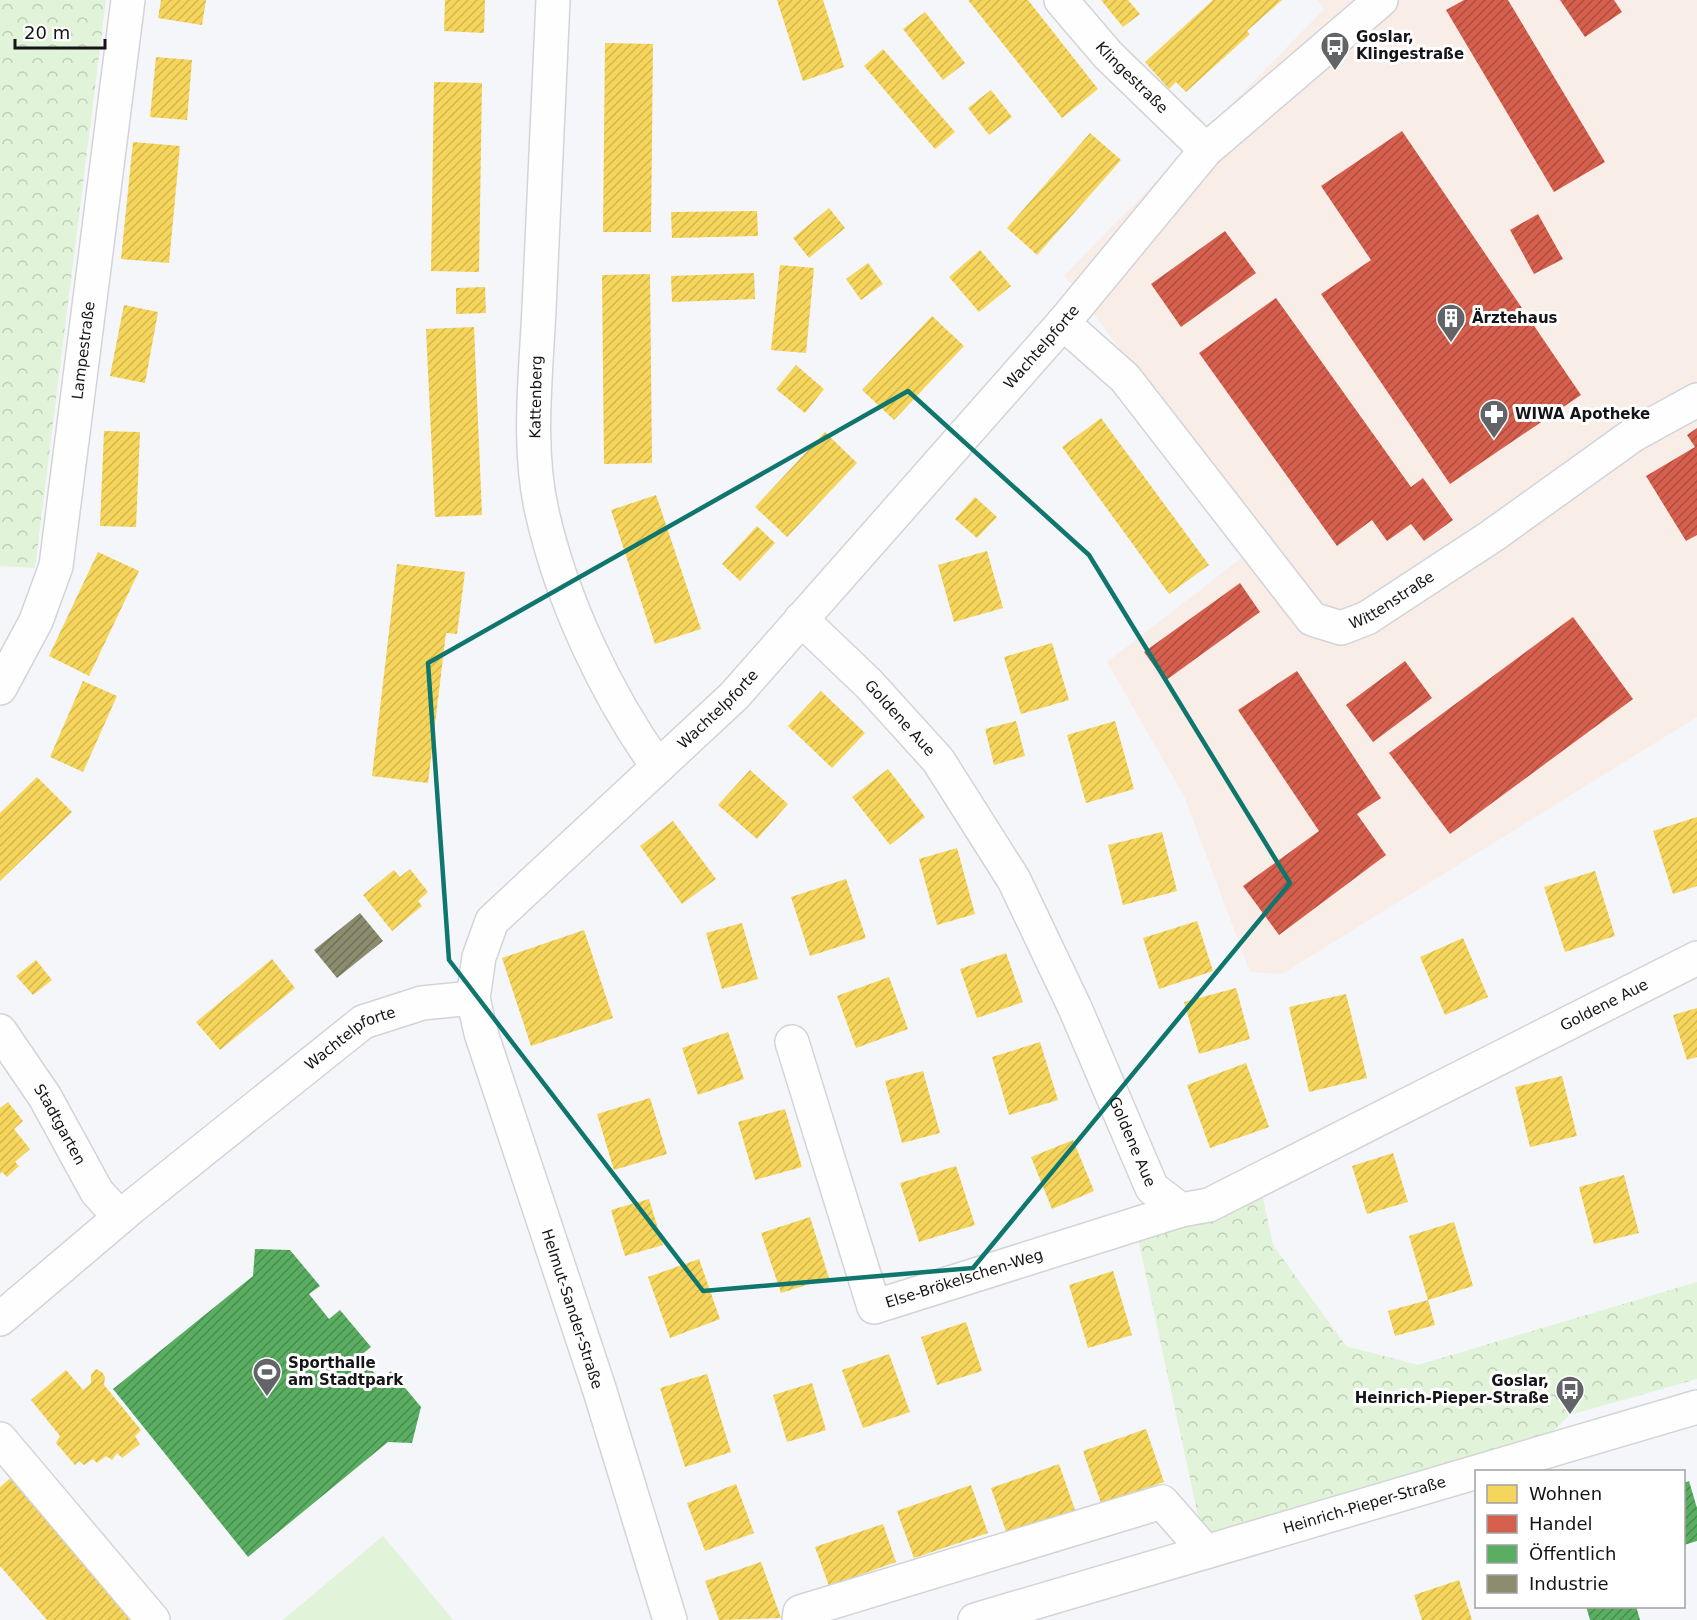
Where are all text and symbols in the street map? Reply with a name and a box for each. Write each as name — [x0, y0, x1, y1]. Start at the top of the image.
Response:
scale bar — [15, 12, 105, 50]
text: 20 m — [24, 22, 70, 43]
place label: Goslar, Klingestraße — [1356, 28, 1464, 63]
bus stop icon: Goslar, Klingestraße — [1319, 30, 1351, 72]
street label: Klingestraße — [1092, 38, 1172, 117]
street label: Lampestraße — [68, 300, 99, 400]
street label: Wachtelpforte — [1000, 301, 1083, 393]
building icon: Ärztehaus — [1435, 302, 1467, 344]
place label: Ärztehaus — [1472, 308, 1558, 327]
street label: Kattenberg — [526, 355, 546, 439]
pharmacy icon: WIWA Apotheke — [1478, 398, 1510, 440]
place label: WIWA Apotheke — [1515, 405, 1650, 423]
street label: Wittenstraße — [1346, 567, 1437, 633]
street label: Wachtelpforte — [674, 666, 762, 753]
street label: Goldene Aue — [861, 676, 939, 760]
street label: Goldene Aue — [1557, 975, 1651, 1035]
street label: Wachtelpforte — [301, 1003, 398, 1074]
street label: Stadtgarten — [30, 1081, 89, 1168]
street label: Goldene Aue — [1105, 1094, 1159, 1190]
street label: Helmut-Sander-Straße — [538, 1227, 606, 1391]
street label: Else-Brökelschen-Weg — [883, 1245, 1045, 1312]
place label: Sporthalle am Stadtpark — [288, 1354, 404, 1389]
sports icon: Sporthalle am Stadtpark — [251, 1356, 283, 1398]
place label: Goslar, Heinrich-Pieper-Straße — [1355, 1372, 1549, 1407]
bus stop icon: Goslar, Heinrich-Pieper-Straße — [1554, 1374, 1586, 1416]
legend — [1475, 1470, 1685, 1608]
street label: Heinrich-Pieper-Straße — [1281, 1473, 1448, 1538]
text: Wohnen — [1529, 1483, 1602, 1504]
text: Handel — [1529, 1513, 1592, 1534]
text: Öffentlich — [1529, 1543, 1616, 1564]
text: Industrie — [1529, 1573, 1608, 1594]

